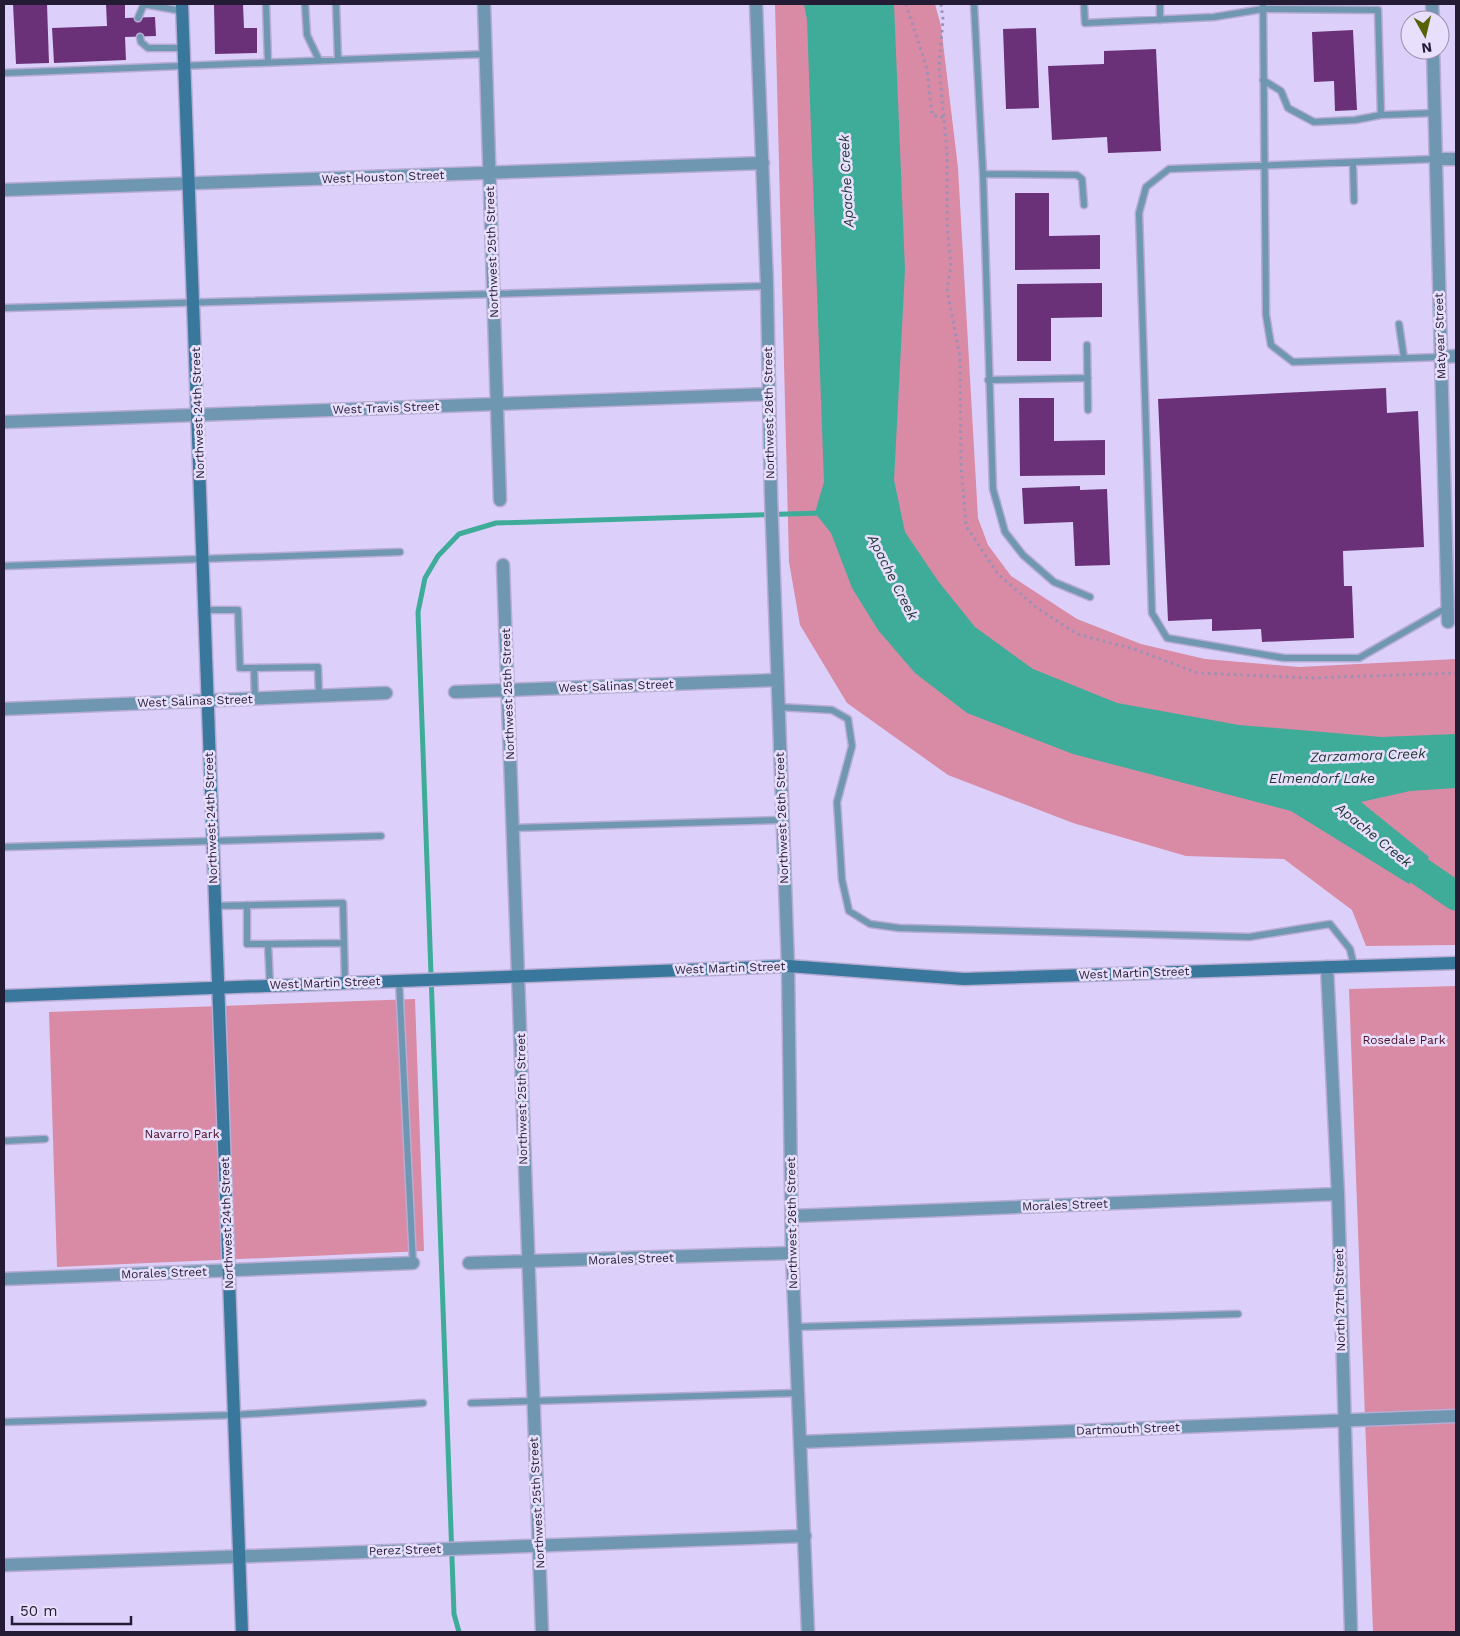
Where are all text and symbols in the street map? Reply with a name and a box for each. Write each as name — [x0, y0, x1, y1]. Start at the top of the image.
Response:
north arrow — [1400, 10, 1450, 60]
text: N — [1421, 39, 1433, 57]
water label: Apache Creek — [836, 134, 856, 229]
street label: West Houston Street — [321, 168, 445, 186]
street label: Northwest 25th Street — [483, 186, 501, 318]
street label: Matyear Street — [1431, 293, 1449, 379]
street label: Northwest 24th Street — [189, 347, 207, 479]
street label: Northwest 26th Street — [761, 347, 777, 479]
street label: West Travis Street — [332, 399, 440, 417]
water label: Apache Creek — [864, 531, 921, 622]
street label: Northwest 25th Street — [499, 628, 517, 760]
street label: West Salinas Street — [558, 677, 674, 695]
street label: West Salinas Street — [137, 692, 253, 710]
water label: Zarzamora Creek — [1309, 745, 1426, 765]
street label: Northwest 24th Street — [202, 752, 220, 884]
street label: Northwest 26th Street — [773, 752, 791, 884]
water label: Elmendorf Lake — [1269, 770, 1375, 786]
water label: Apache Creek — [1332, 799, 1415, 871]
street label: West Martin Street — [674, 959, 786, 977]
street label: West Martin Street — [1078, 964, 1190, 982]
street label: West Martin Street — [269, 974, 381, 992]
street label: Northwest 25th Street — [514, 1033, 530, 1165]
park label: Rosedale Park — [1362, 1033, 1446, 1047]
park label: Navarro Park — [145, 1127, 220, 1141]
street label: Northwest 24th Street — [218, 1157, 236, 1289]
street label: Northwest 26th Street — [784, 1157, 800, 1289]
street label: Morales Street — [1022, 1197, 1108, 1213]
street label: North 27th Street — [1332, 1248, 1348, 1352]
street label: Morales Street — [588, 1251, 674, 1267]
street label: Morales Street — [121, 1265, 207, 1281]
street label: Dartmouth Street — [1076, 1420, 1180, 1438]
street label: Northwest 25th Street — [527, 1437, 547, 1569]
street label: Perez Street — [369, 1542, 441, 1558]
scale bar — [12, 1594, 131, 1626]
text: 50 m — [20, 1602, 57, 1620]

